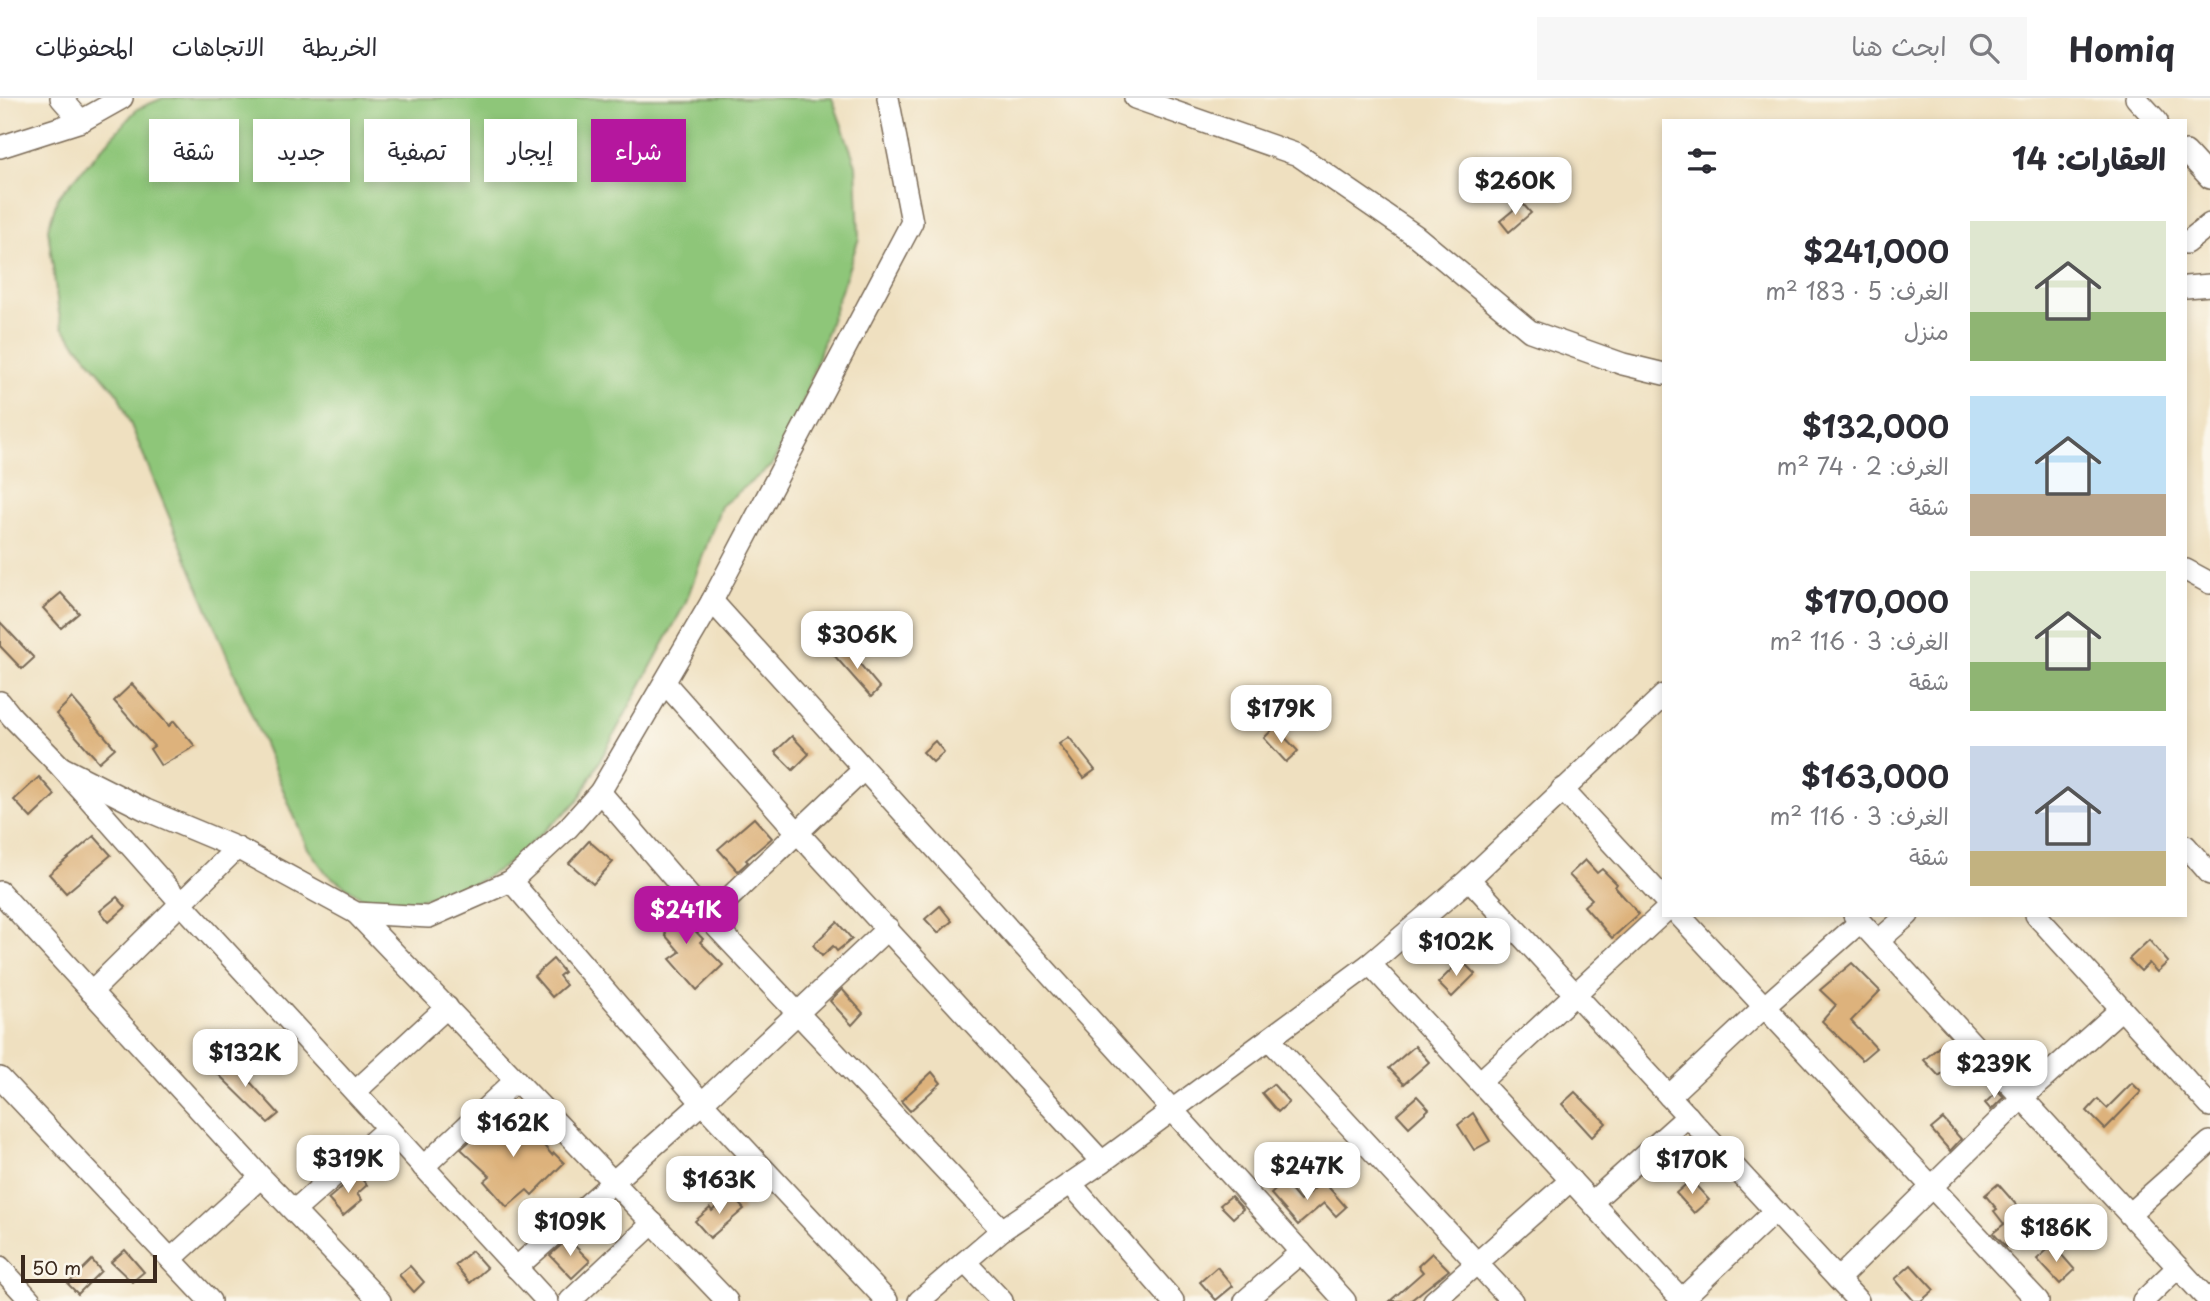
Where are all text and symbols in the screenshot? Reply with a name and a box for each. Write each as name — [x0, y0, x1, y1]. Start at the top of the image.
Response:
search box — [1537, 17, 2027, 80]
text: Homiq — [2069, 23, 2175, 73]
text: ابحث هنا — [1851, 26, 1947, 65]
text: المحفوظات — [35, 28, 134, 64]
text: الاتجاهات — [172, 28, 265, 64]
text: الخريطة — [303, 28, 377, 64]
icon: search — [1965, 29, 2003, 67]
chip: شقة — [149, 119, 239, 182]
chip: جديد — [253, 119, 350, 182]
chip: تصفية — [364, 119, 470, 182]
chip: إيجار — [484, 119, 577, 182]
chip: شراء — [591, 119, 686, 182]
text: العقارات: 14 — [2012, 135, 2166, 180]
icon: filters — [1683, 142, 1721, 180]
pin: $260K — [1466, 158, 1564, 217]
text: $260K — [1475, 162, 1555, 197]
text: $241,000 — [1803, 228, 1949, 273]
icon: home — [2026, 249, 2110, 333]
text: الغرف: 5 · 183 m² — [1765, 273, 1949, 308]
text: منزل — [1904, 313, 1949, 348]
text: $132,000 — [1802, 403, 1949, 448]
icon: home — [2026, 424, 2110, 508]
text: الغرف: 2 · 74 m² — [1777, 448, 1949, 483]
text: شقة — [1909, 488, 1949, 523]
text: $170,000 — [1804, 578, 1949, 623]
icon: home — [2026, 599, 2110, 683]
pin: $306K — [808, 612, 906, 671]
text: $306K — [817, 616, 897, 651]
text: الغرف: 3 · 116 m² — [1770, 623, 1949, 658]
text: شقة — [1909, 663, 1949, 698]
pin: $179K — [1232, 686, 1330, 745]
text: $179K — [1247, 690, 1315, 725]
text: $163,000 — [1801, 753, 1949, 798]
icon: home — [2026, 774, 2110, 858]
text: الغرف: 3 · 116 m² — [1770, 798, 1949, 833]
text: شقة — [1909, 838, 1949, 873]
pin: $241K — [637, 886, 735, 946]
text: $241K — [650, 891, 722, 926]
pin: $102K — [1407, 918, 1505, 978]
text: $102K — [1418, 923, 1494, 958]
pin: $132K — [196, 1030, 294, 1089]
text: $132K — [209, 1034, 281, 1069]
pin: $239K — [1945, 1040, 2043, 1100]
text: $239K — [1956, 1045, 2032, 1080]
pin: $162K — [464, 1100, 562, 1159]
text: $162K — [477, 1104, 549, 1139]
pin: $319K — [299, 1136, 397, 1195]
pin: $170K — [1643, 1136, 1741, 1196]
text: $319K — [313, 1140, 383, 1175]
text: $170K — [1656, 1141, 1728, 1176]
pin: $247K — [1258, 1142, 1356, 1202]
text: $247K — [1270, 1147, 1344, 1182]
pin: $163K — [670, 1156, 768, 1216]
text: $163K — [682, 1161, 756, 1196]
pin: $109K — [521, 1198, 619, 1258]
text: $109K — [534, 1203, 606, 1238]
pin: $186K — [2007, 1204, 2105, 1264]
text: $186K — [2020, 1209, 2092, 1244]
scale bar — [21, 1252, 158, 1284]
text: 50 m — [32, 1253, 81, 1281]

